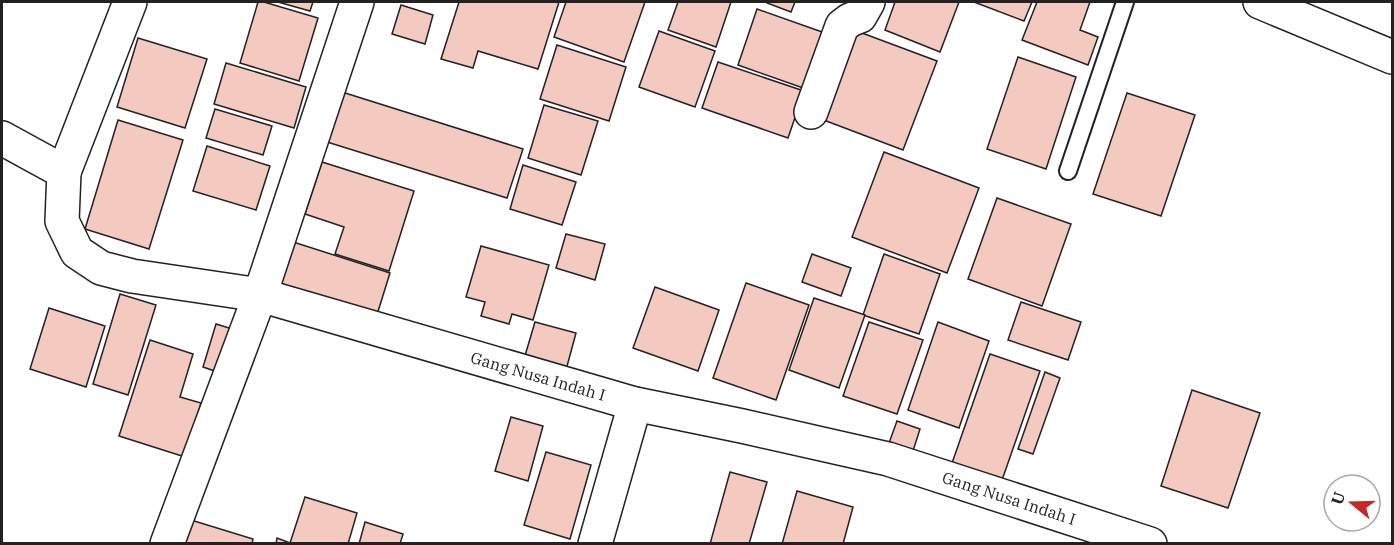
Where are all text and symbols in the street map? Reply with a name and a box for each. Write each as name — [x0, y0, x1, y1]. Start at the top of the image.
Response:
street label: Gang Nusa Indah I — [468, 347, 608, 405]
street label: Gang Nusa Indah I — [940, 467, 1078, 529]
north arrow — [1322, 473, 1382, 533]
text: U — [1326, 489, 1349, 507]

